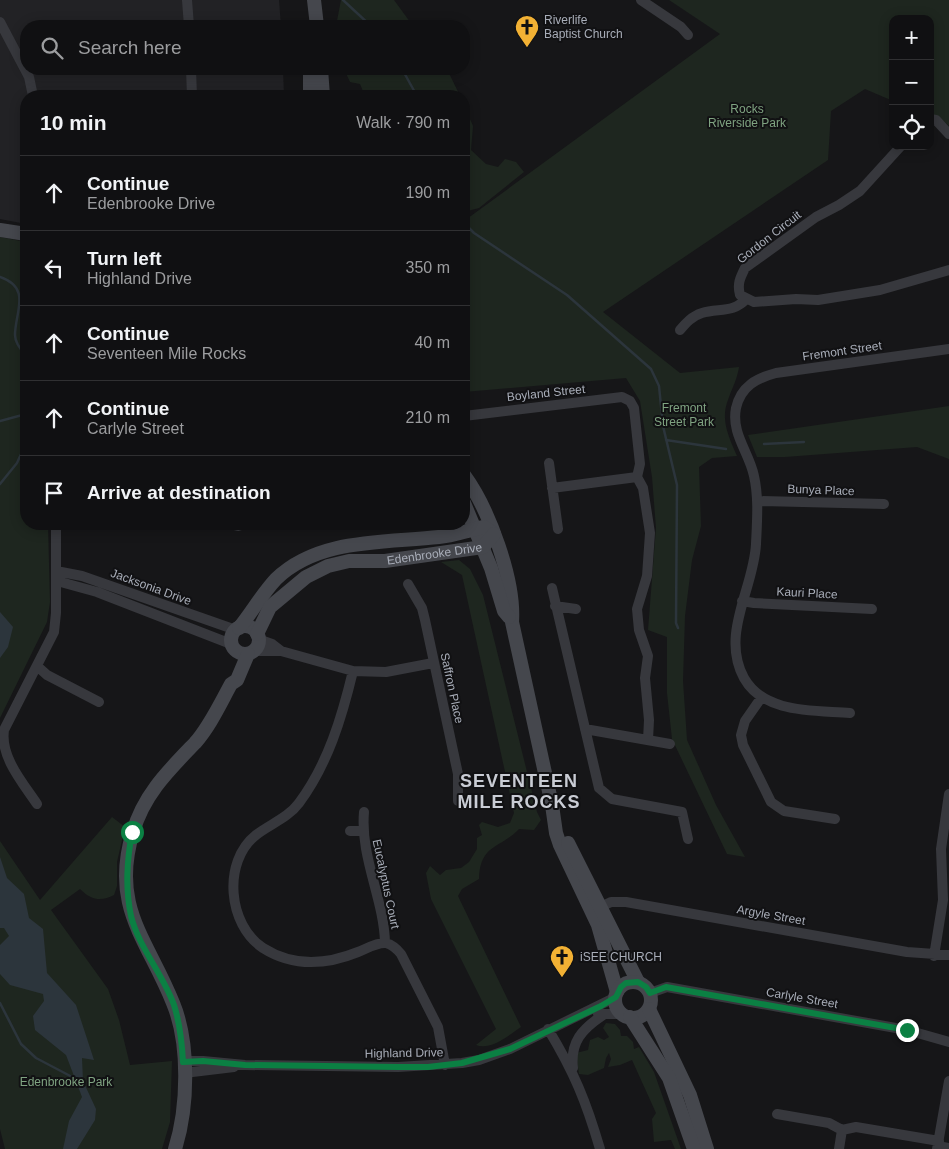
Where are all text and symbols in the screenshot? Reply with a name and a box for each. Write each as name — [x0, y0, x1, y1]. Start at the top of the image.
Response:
place label: Riverlife Baptist Church — [544, 13, 623, 41]
church icon: Riverlife Baptist Church — [514, 14, 540, 48]
map controls — [889, 15, 934, 150]
button: + — [889, 15, 934, 60]
search box — [20, 20, 470, 75]
icon: search — [38, 34, 66, 62]
text: Search here — [78, 37, 182, 58]
button: − — [889, 60, 934, 105]
park label: Rocks Riverside Park — [708, 102, 787, 130]
button: locate — [889, 105, 934, 150]
text: 10 min — [40, 111, 107, 134]
text: Walk · 790 m — [356, 114, 450, 131]
text: Continue — [87, 173, 169, 194]
icon: ahead — [40, 179, 68, 207]
text: 190 m — [406, 184, 450, 201]
text: Edenbrooke Drive — [87, 195, 215, 212]
street label: Gordon Circuit — [734, 207, 804, 266]
text: Turn left — [87, 248, 162, 269]
icon: left — [40, 254, 68, 282]
text: 350 m — [406, 259, 450, 276]
text: Highland Drive — [87, 270, 192, 287]
text: Continue — [87, 323, 169, 344]
icon: ahead — [40, 329, 68, 357]
text: 40 m — [414, 334, 450, 351]
street label: Fremont Street — [801, 338, 883, 364]
text: Seventeen Mile Rocks — [87, 345, 246, 362]
street label: Boyland Street — [506, 382, 587, 404]
text: Continue — [87, 398, 169, 419]
park label: Fremont Street Park — [654, 401, 715, 429]
icon: ahead — [40, 404, 68, 432]
text: 210 m — [406, 409, 450, 426]
text: Carlyle Street — [87, 420, 184, 437]
icon: arrive — [40, 479, 68, 507]
text: Arrive at destination — [87, 482, 271, 503]
street label: Bunya Place — [787, 482, 855, 498]
street label: Edenbrooke Drive — [386, 540, 483, 568]
street label: Jacksonia Drive — [109, 566, 193, 608]
street label: Kauri Place — [776, 584, 838, 602]
street label: Saffron Place — [438, 651, 466, 725]
district label: SEVENTEEN MILE ROCKS — [457, 771, 581, 812]
route start — [121, 821, 144, 844]
street label: Eucalyptus Court — [370, 838, 402, 931]
street label: Argyle Street — [736, 902, 807, 928]
church icon: iSEE CHURCH — [549, 944, 575, 978]
place label: iSEE CHURCH — [580, 950, 662, 964]
street label: Carlyle Street — [765, 985, 840, 1011]
route end — [896, 1019, 919, 1042]
street label: Highland Drive — [365, 1045, 444, 1061]
park label: Edenbrooke Park — [20, 1075, 113, 1089]

